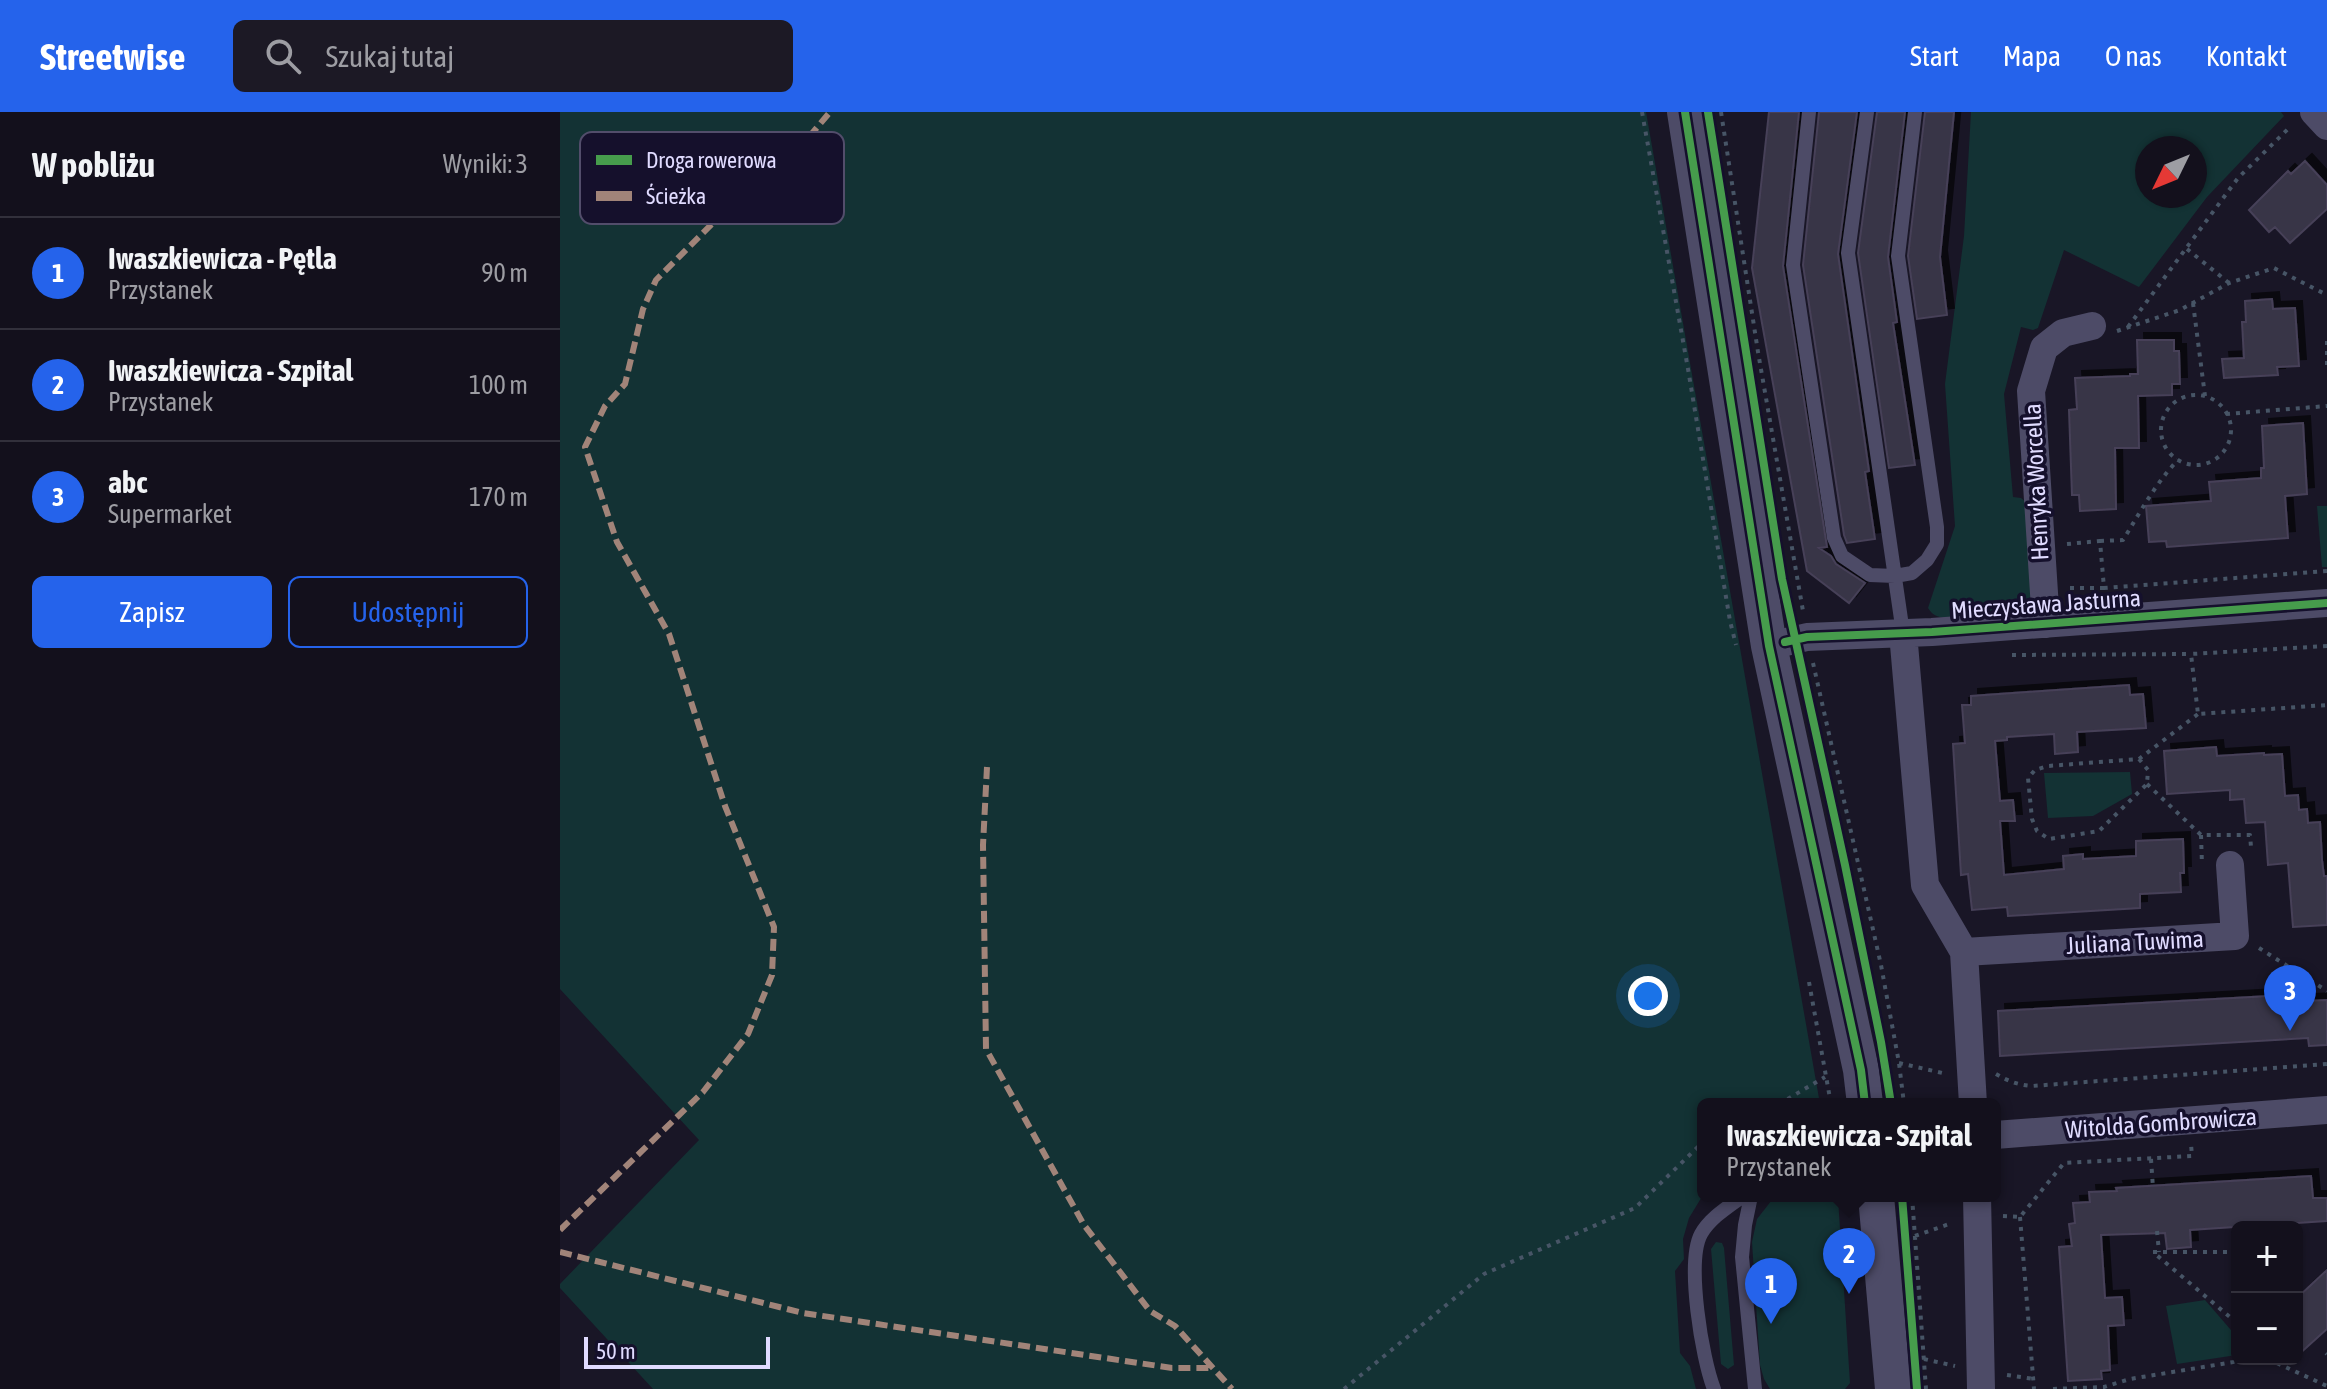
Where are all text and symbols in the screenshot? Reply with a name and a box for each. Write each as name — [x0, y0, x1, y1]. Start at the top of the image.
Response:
search box — [233, 20, 793, 92]
icon: search — [261, 34, 305, 78]
text: Streetwise — [40, 35, 185, 78]
text: Szukaj tutaj — [325, 39, 454, 73]
text: Start — [1910, 40, 1959, 72]
text: Mapa — [2003, 40, 2061, 72]
text: O nas — [2105, 40, 2162, 72]
text: Kontakt — [2206, 40, 2287, 72]
legend — [580, 132, 844, 224]
north arrow — [2135, 136, 2207, 208]
text: W pobliżu — [32, 145, 155, 184]
text: Droga rowerowa — [646, 147, 777, 173]
text: Wyniki: 3 — [443, 149, 528, 179]
text: Ścieżka — [646, 183, 706, 209]
text: Iwaszkiewicza - Pętla — [108, 241, 337, 275]
text: 1 — [52, 258, 64, 288]
text: 90 m — [481, 258, 528, 288]
text: Przystanek — [108, 275, 213, 305]
text: Iwaszkiewicza - Szpital — [108, 353, 353, 387]
text: 2 — [52, 370, 64, 400]
text: 100 m — [469, 370, 528, 400]
text: Przystanek — [108, 387, 213, 417]
street label: Henryka Worcella — [2018, 403, 2054, 561]
text: abc — [108, 465, 147, 499]
text: 3 — [52, 482, 64, 512]
text: 170 m — [469, 482, 528, 512]
text: Supermarket — [108, 499, 232, 529]
button: Zapisz — [32, 576, 272, 648]
button: Udostępnij — [288, 576, 528, 648]
street label: Mieczysława Jasturna — [1950, 584, 2142, 624]
street label: Juliana Tuwima — [2066, 925, 2204, 959]
pin: 3 — [2264, 965, 2316, 1031]
your location — [1628, 976, 1668, 1016]
popup — [1697, 1098, 2001, 1202]
street label: Witolda Gombrowicza — [2064, 1103, 2258, 1143]
text: Iwaszkiewicza - Szpital — [1726, 1118, 1972, 1152]
text: Przystanek — [1726, 1152, 1831, 1182]
map controls — [2231, 1221, 2303, 1365]
button: + — [2231, 1221, 2303, 1293]
pin: 2 — [1823, 1228, 1875, 1294]
pin: 1 — [1745, 1258, 1797, 1324]
button: − — [2231, 1293, 2303, 1365]
scale bar — [584, 1333, 770, 1369]
text: 50 m — [596, 1338, 636, 1364]

